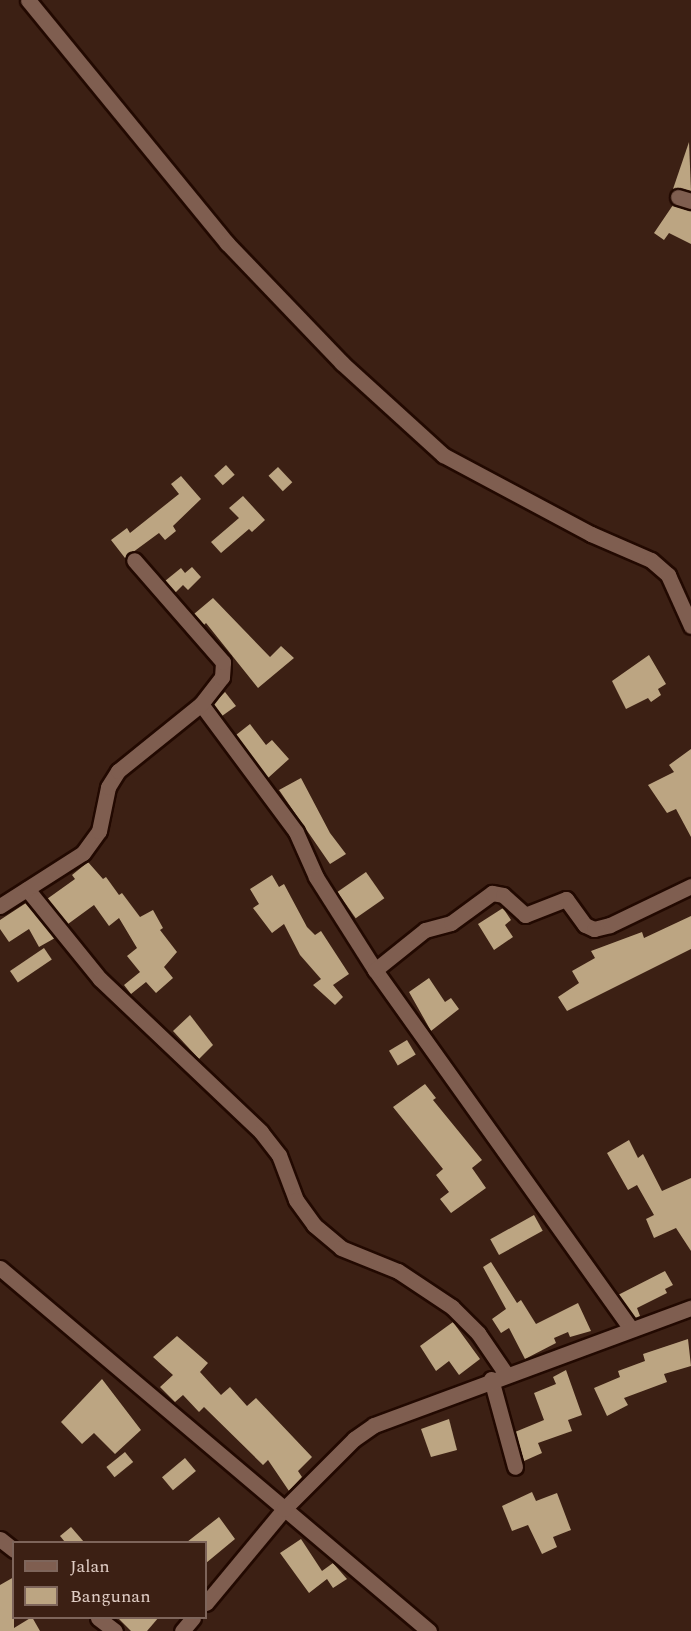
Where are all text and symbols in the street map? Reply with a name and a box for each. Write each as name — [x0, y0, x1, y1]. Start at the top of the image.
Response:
legend — [12, 1541, 207, 1619]
text: Jalan — [70, 1553, 110, 1580]
text: Bangunan — [70, 1583, 151, 1610]

